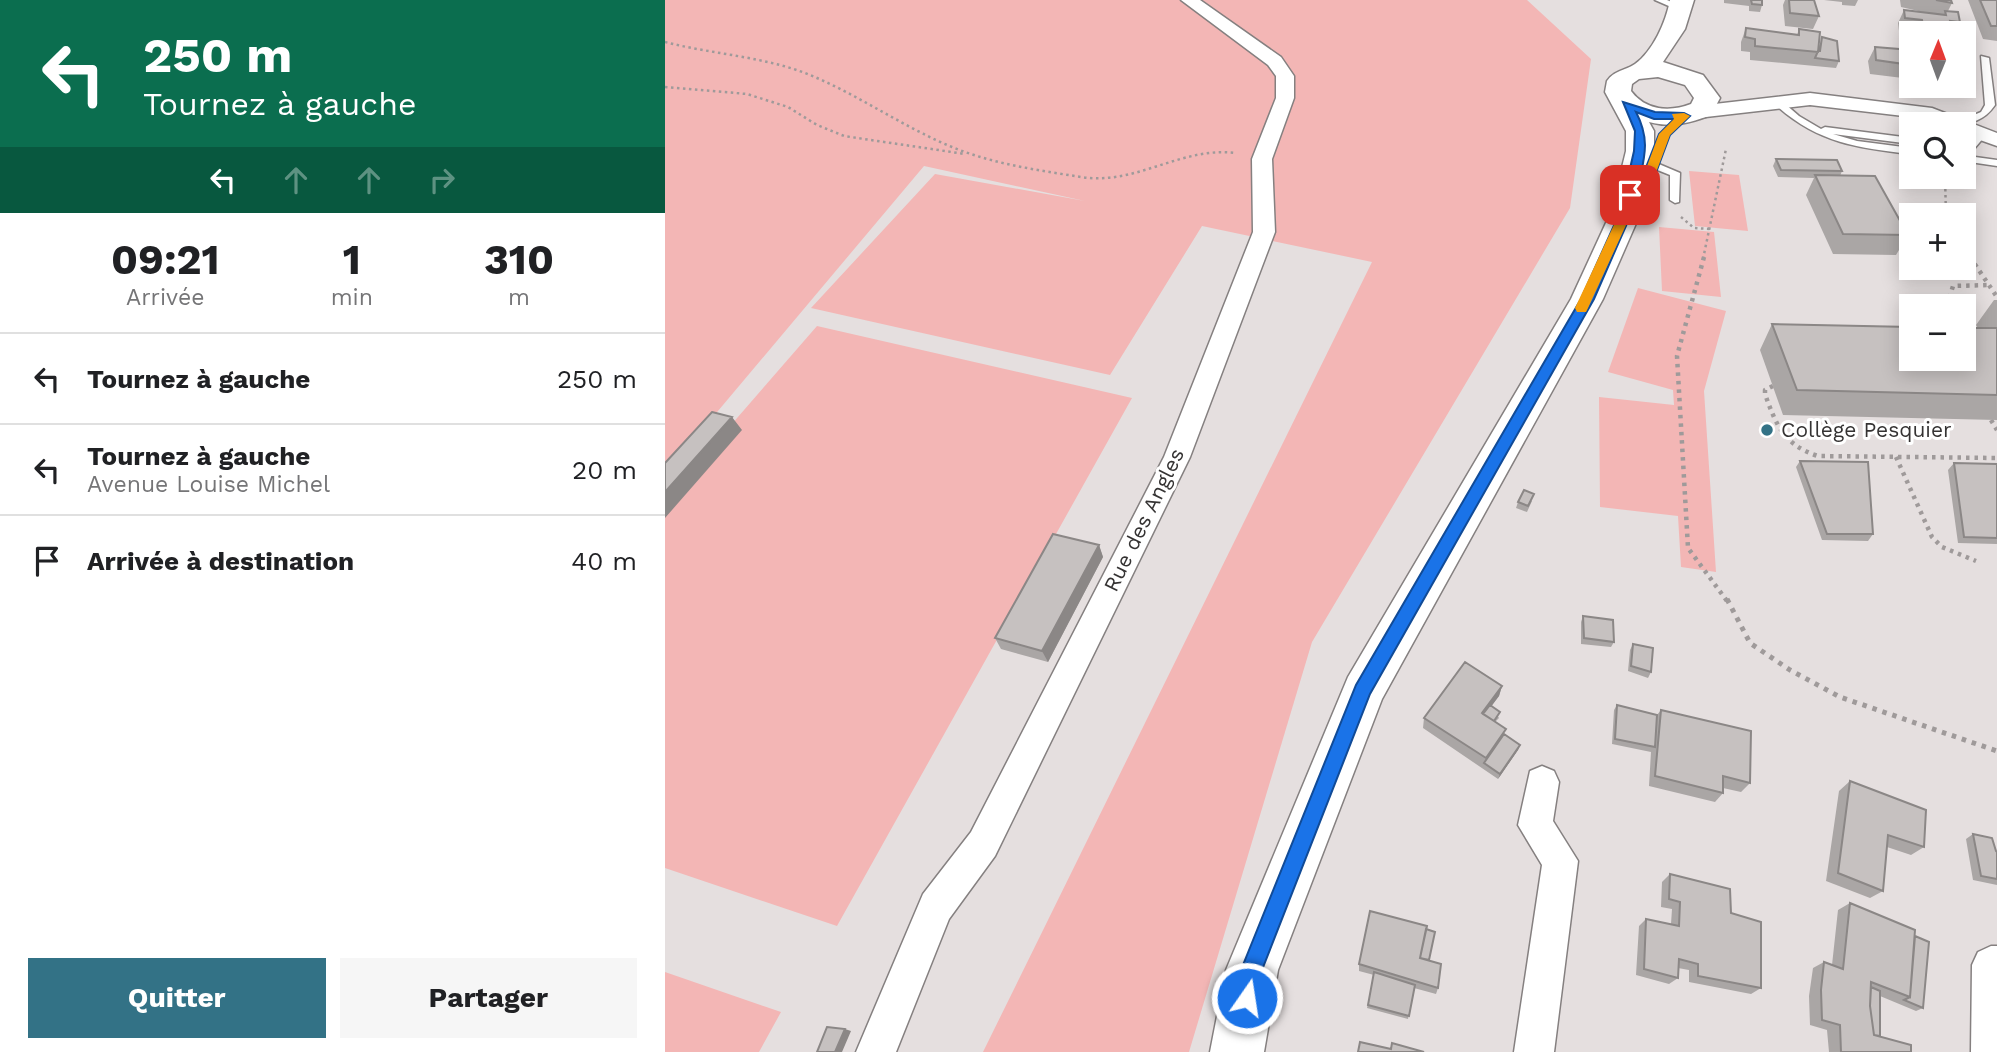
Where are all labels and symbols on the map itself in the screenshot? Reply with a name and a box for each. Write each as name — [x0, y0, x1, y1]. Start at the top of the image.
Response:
north arrow — [1899, 21, 1976, 98]
pin — [1600, 165, 1660, 225]
place label: Collège Pesquier — [1781, 417, 1952, 442]
marker: Collège Pesquier — [1759, 422, 1775, 438]
street label: Rue des Angles — [1098, 444, 1189, 595]
position arrow — [1210, 961, 1284, 1035]

